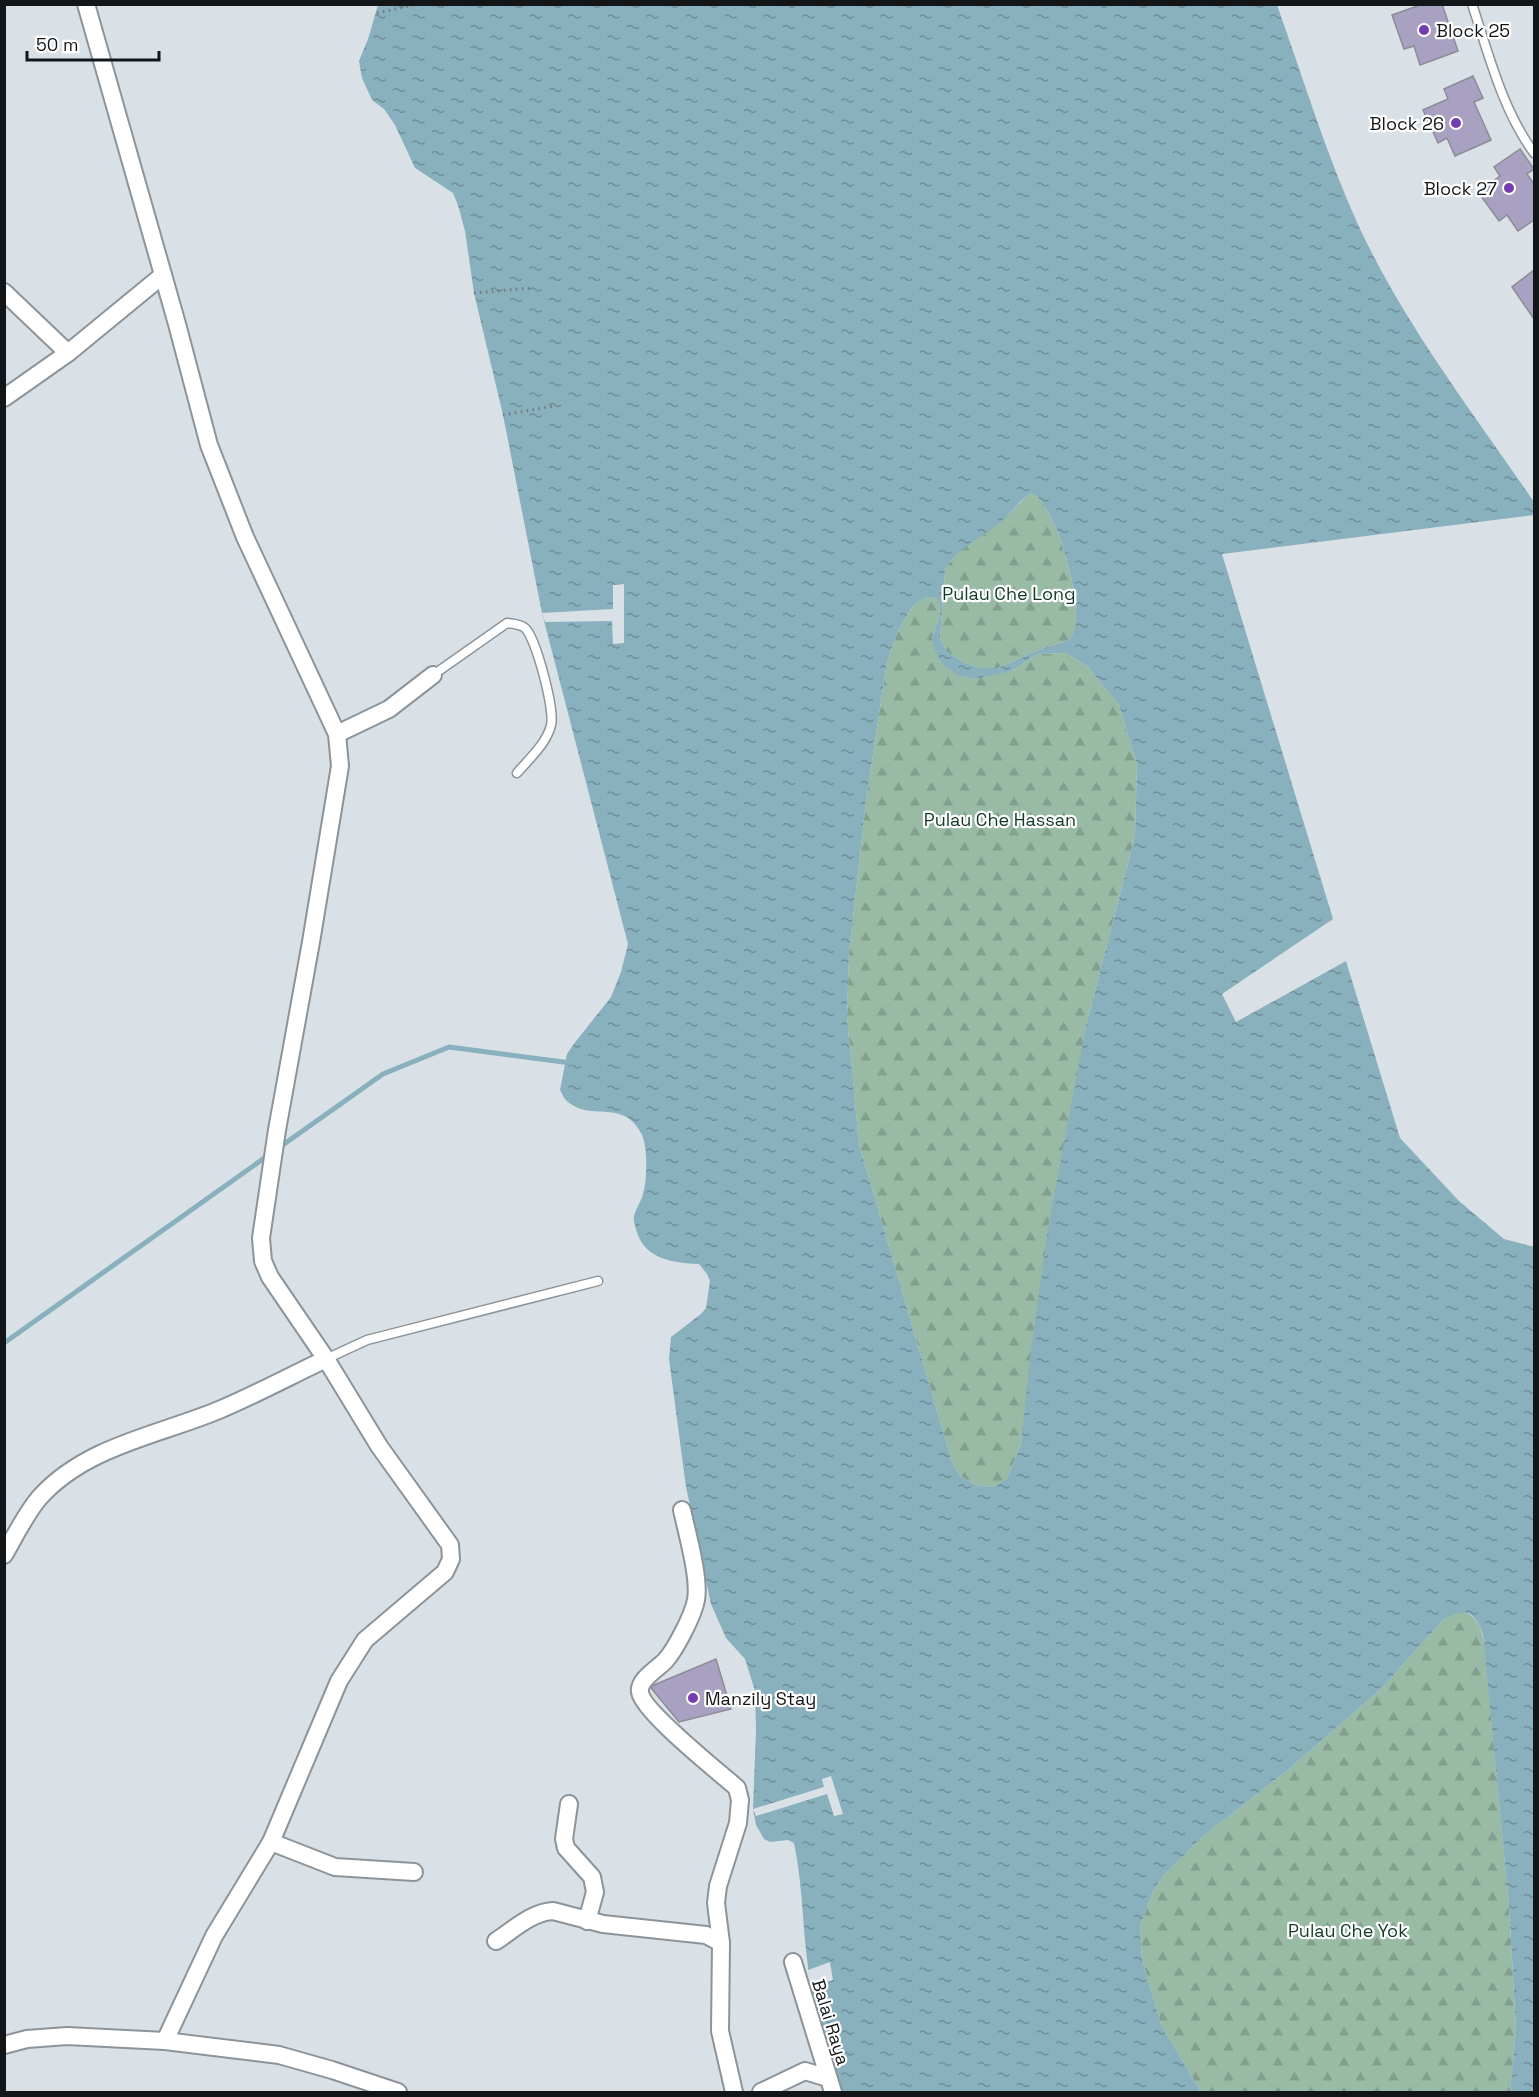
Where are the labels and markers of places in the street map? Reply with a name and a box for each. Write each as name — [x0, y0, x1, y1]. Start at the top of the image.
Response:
place label: Block 25 — [1436, 19, 1510, 42]
marker: Block 25 — [1417, 23, 1431, 37]
place label: Block 26 — [1370, 112, 1444, 135]
marker: Block 26 — [1449, 116, 1463, 130]
place label: Block 27 — [1424, 177, 1497, 200]
marker: Block 27 — [1502, 181, 1516, 195]
place label: Manzily Stay — [705, 1687, 816, 1710]
marker: Manzily Stay — [686, 1691, 700, 1705]

